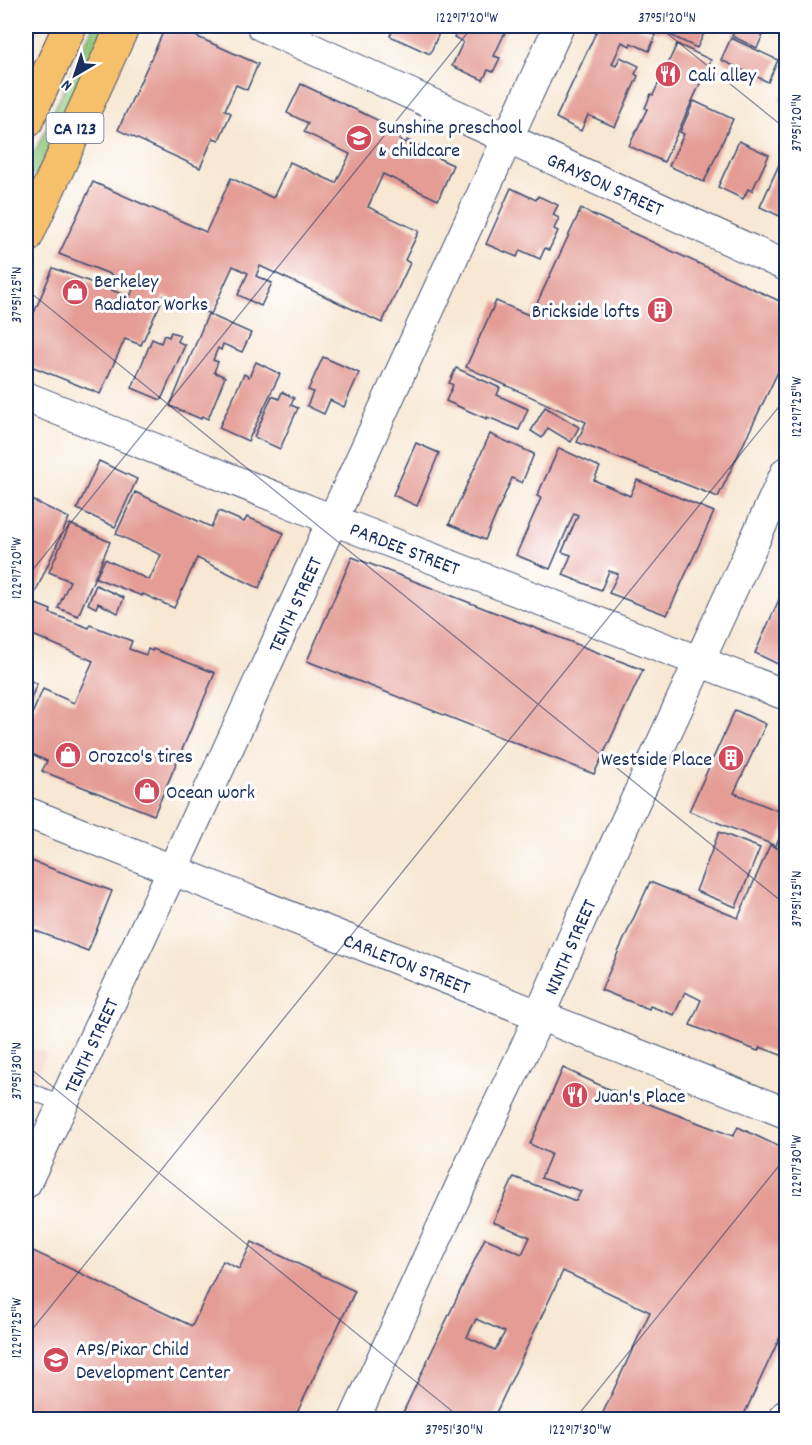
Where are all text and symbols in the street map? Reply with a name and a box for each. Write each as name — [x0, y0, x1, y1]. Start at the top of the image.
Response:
text: 122°17'20"W — [436, 8, 498, 30]
text: 37°51'20"N — [638, 8, 696, 30]
north arrow — [45, 45, 105, 105]
restaurant icon: Cali alley — [653, 59, 683, 89]
place label: Cali alley — [688, 63, 757, 91]
text: N — [57, 73, 77, 96]
text: 37°51'20"N — [787, 94, 809, 152]
road number: CA 123 — [46, 113, 104, 143]
place label: Sunshine preschool & childcare — [378, 115, 522, 166]
school or university icon: Sunshine preschool & childcare — [344, 123, 374, 153]
street label: GRAYSON STREET — [541, 147, 667, 225]
text: 37°51'25"N — [7, 267, 29, 323]
place label: Berkeley Radiator Works — [94, 269, 208, 320]
shop icon: Berkeley Radiator Works — [60, 277, 90, 307]
building icon: Brickside lofts — [645, 295, 675, 325]
place label: Brickside lofts — [532, 299, 640, 327]
text: 122°17'25"W — [787, 376, 809, 437]
street label: PARDEE STREET — [345, 517, 463, 585]
text: 122°17'20"W — [7, 537, 29, 599]
street label: TENTH STREET — [263, 553, 331, 658]
shop icon: Orozco's tires — [53, 740, 83, 770]
building icon: Westside Place — [716, 743, 746, 773]
place label: Orozco's tires — [88, 744, 193, 772]
place label: Westside Place — [601, 747, 712, 775]
shop icon: Ocean work — [132, 776, 162, 806]
place label: Ocean work — [166, 780, 255, 808]
text: 37°51'25"N — [787, 871, 809, 927]
street label: NINTH STREET — [539, 896, 605, 1000]
street label: CARLETON STREET — [338, 928, 474, 1004]
street label: TENTH STREET — [59, 994, 128, 1099]
text: 37°51'30"N — [7, 1042, 29, 1100]
restaurant icon: Juan's Place — [560, 1080, 590, 1110]
place label: Juan's Place — [594, 1084, 686, 1112]
text: 122°17'30"W — [787, 1135, 809, 1197]
text: 122°17'25"W — [7, 1297, 29, 1358]
place label: APS/Pixar Child Development Center — [76, 1337, 231, 1388]
school or university icon: APS/Pixar Child Development Center — [41, 1345, 71, 1375]
text: 37°51'30"N — [425, 1420, 483, 1442]
text: 122°17'30"W — [549, 1420, 611, 1442]

